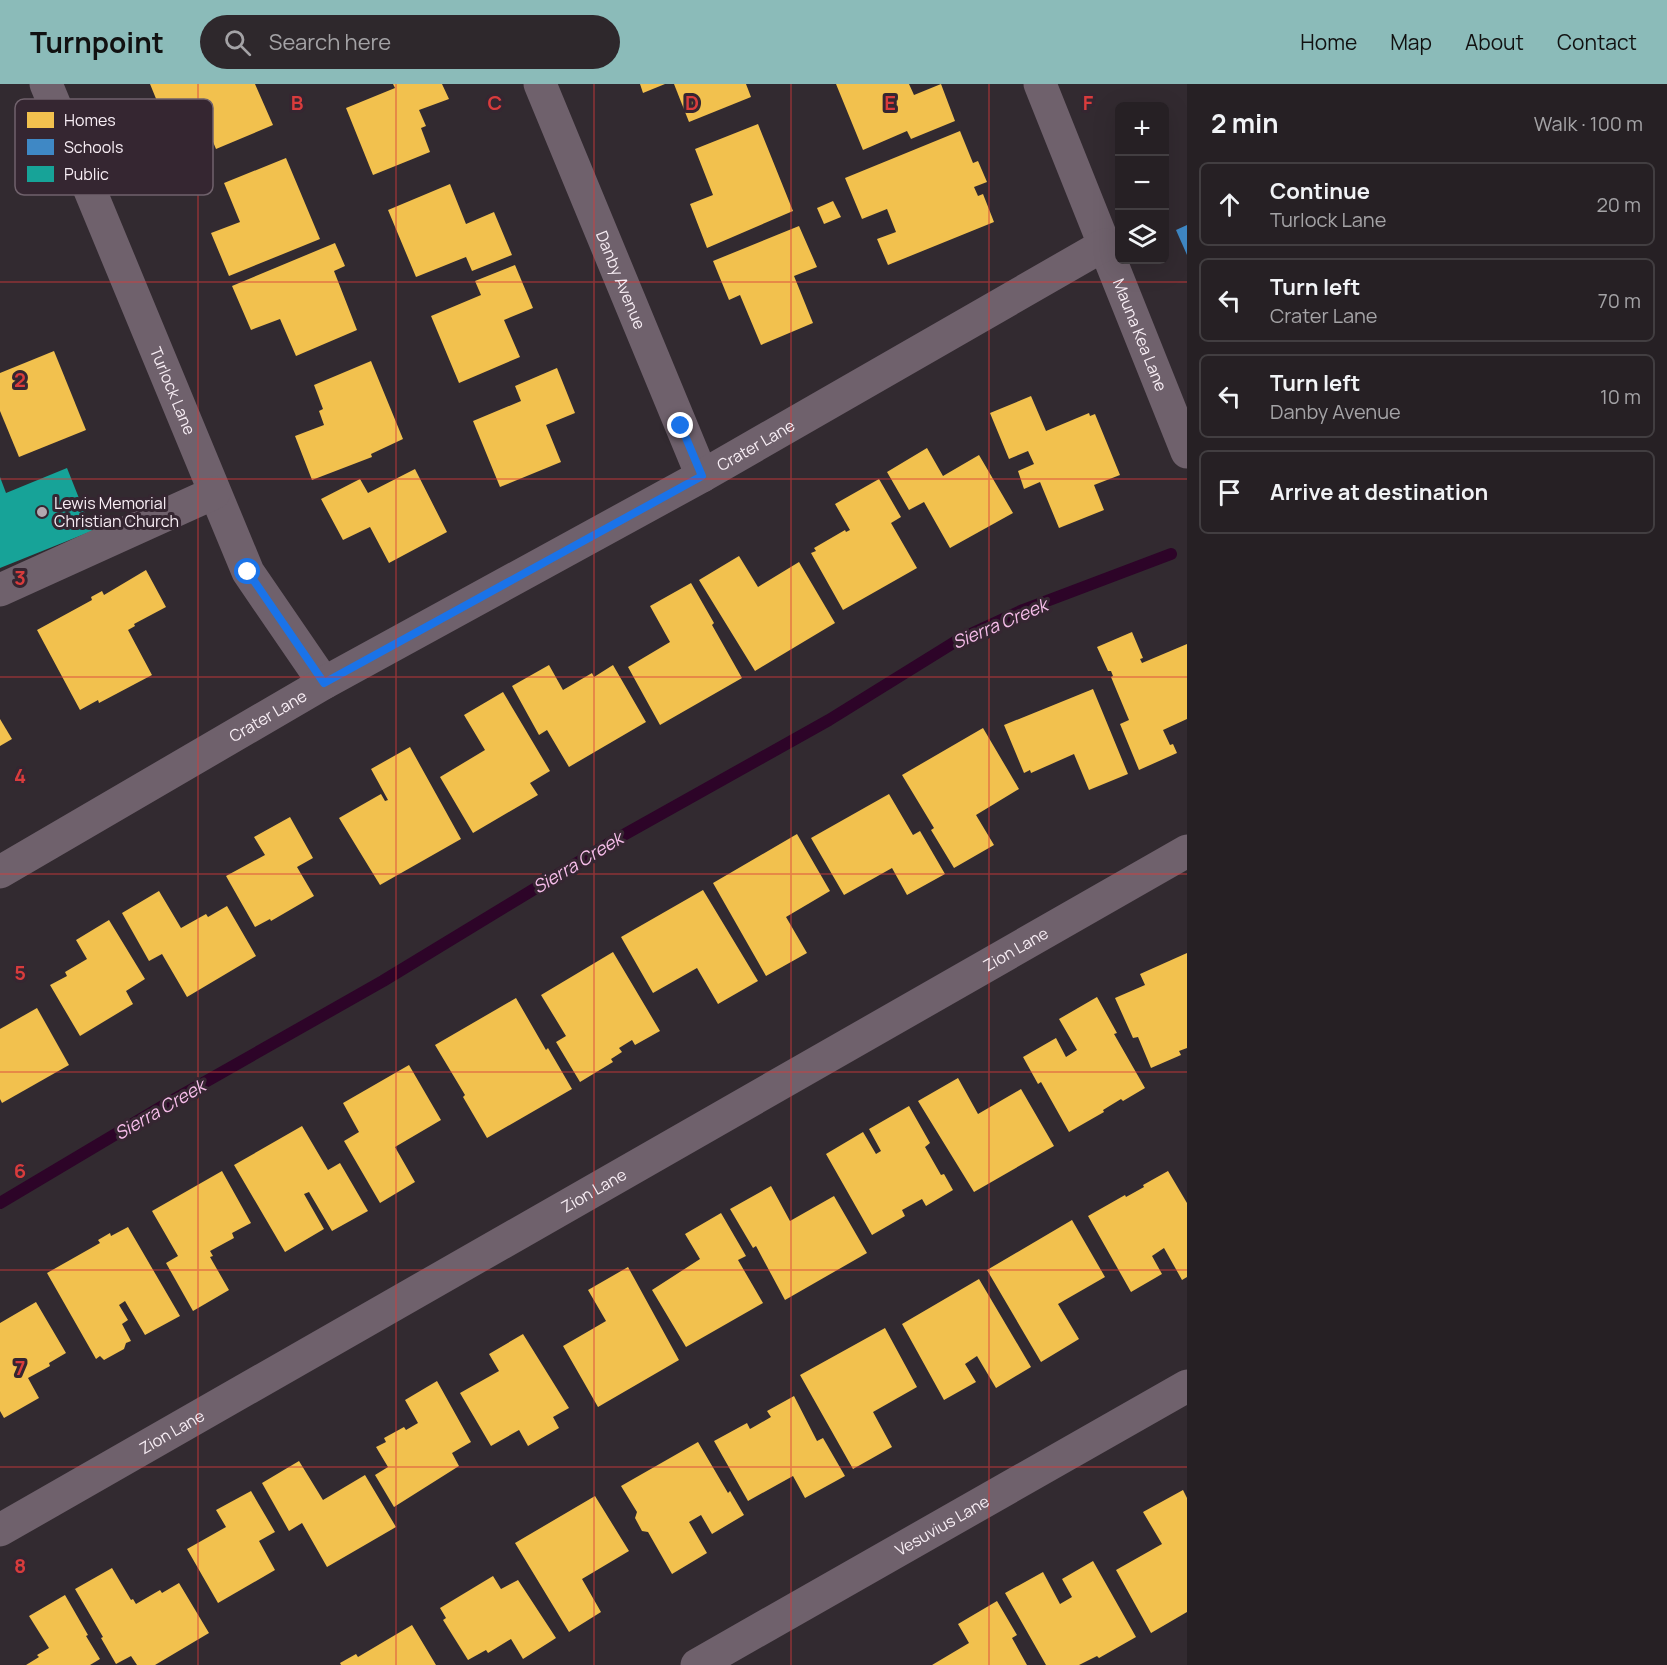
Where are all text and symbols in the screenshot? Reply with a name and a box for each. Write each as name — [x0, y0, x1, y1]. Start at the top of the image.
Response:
search box — [200, 15, 620, 69]
text: Turnpoint — [30, 23, 164, 61]
icon: search — [221, 26, 254, 59]
text: Search here — [269, 27, 391, 57]
text: Home — [1300, 28, 1357, 56]
text: Map — [1390, 28, 1432, 56]
text: About — [1465, 28, 1524, 56]
text: Contact — [1557, 28, 1637, 56]
text: B — [291, 89, 304, 116]
text: C — [488, 89, 502, 116]
text: D — [685, 89, 699, 116]
text: E — [884, 89, 896, 116]
text: F — [1083, 89, 1094, 116]
legend — [15, 99, 213, 195]
map controls — [1115, 102, 1169, 264]
button: + — [1115, 102, 1169, 156]
text: 2 min — [1211, 105, 1279, 141]
text: Homes — [64, 109, 116, 131]
text: Walk · 100 m — [1534, 110, 1643, 137]
text: Schools — [64, 136, 123, 158]
button: − — [1115, 156, 1169, 210]
text: Public — [64, 163, 109, 185]
text: Continue — [1270, 176, 1370, 206]
icon: ahead — [1213, 188, 1246, 221]
text: 20 m — [1596, 191, 1641, 218]
text: Turlock Lane — [1270, 206, 1386, 233]
button: layers — [1115, 210, 1169, 264]
street label: Danby Avenue — [591, 227, 651, 333]
text: Turn left — [1270, 272, 1360, 302]
street label: Mauna Kea Lane — [1108, 275, 1173, 394]
icon: left — [1213, 284, 1246, 317]
text: 70 m — [1598, 287, 1641, 314]
text: Crater Lane — [1270, 302, 1378, 329]
street label: Turlock Lane — [145, 344, 201, 438]
text: 2 — [14, 366, 26, 393]
text: Turn left — [1270, 368, 1360, 398]
icon: left — [1213, 380, 1246, 413]
text: 10 m — [1600, 383, 1641, 410]
text: Danby Avenue — [1270, 398, 1401, 425]
route end — [667, 412, 693, 438]
street label: Crater Lane — [713, 414, 799, 476]
icon: arrive — [1213, 476, 1246, 509]
text: Arrive at destination — [1270, 477, 1488, 507]
place label: Lewis Memorial Christian Church — [54, 492, 179, 532]
marker: Lewis Memorial Christian Church — [35, 505, 49, 519]
route start — [234, 558, 260, 584]
text: 3 — [14, 564, 26, 591]
water label: Sierra Creek — [948, 591, 1054, 654]
street label: Crater Lane — [225, 685, 311, 747]
text: 4 — [14, 762, 26, 789]
water label: Sierra Creek — [528, 824, 630, 898]
street label: Zion Lane — [979, 922, 1052, 976]
text: 5 — [14, 959, 26, 986]
water label: Sierra Creek — [110, 1072, 212, 1145]
text: 6 — [14, 1157, 26, 1184]
street label: Zion Lane — [557, 1163, 630, 1218]
text: 7 — [15, 1354, 25, 1381]
street label: Zion Lane — [135, 1404, 208, 1459]
street label: Vesuvius Lane — [891, 1490, 993, 1561]
text: 8 — [14, 1552, 26, 1579]

